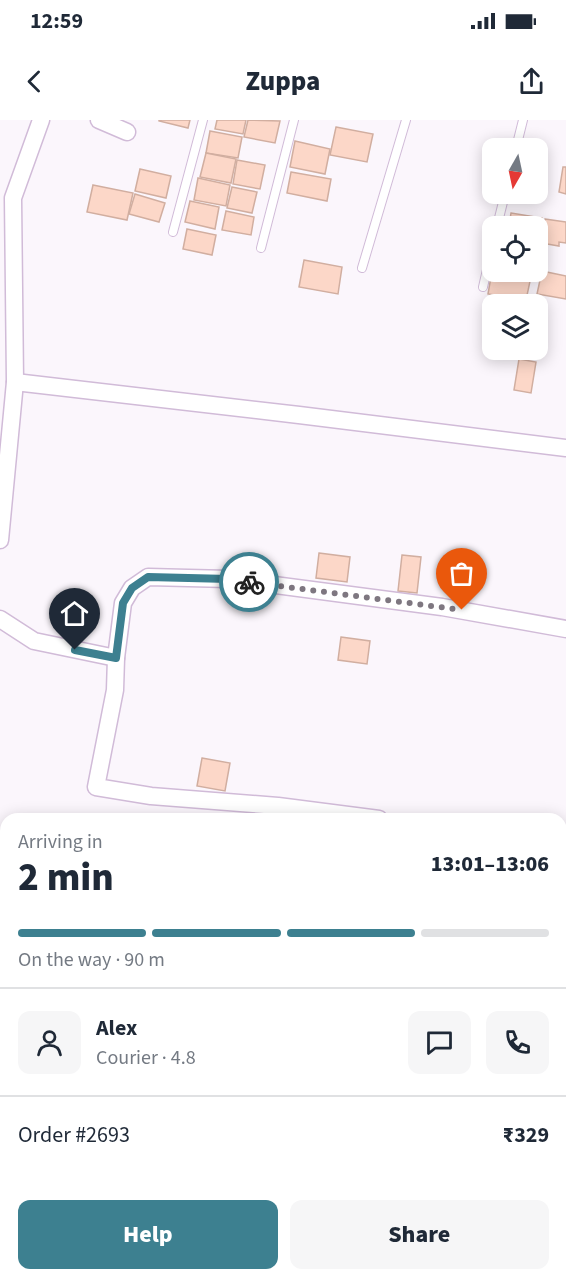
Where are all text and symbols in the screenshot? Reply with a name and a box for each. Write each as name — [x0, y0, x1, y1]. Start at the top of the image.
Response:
text: 12:59 — [30, 5, 83, 37]
text: Zuppa — [246, 62, 320, 101]
icon: back — [18, 65, 51, 98]
icon: share — [515, 65, 548, 98]
north arrow — [482, 138, 548, 204]
map controls — [482, 138, 548, 360]
button: locate — [482, 216, 548, 282]
button: layers — [482, 294, 548, 360]
pin — [436, 548, 487, 610]
courier — [219, 552, 279, 612]
icon: bag — [445, 557, 478, 590]
icon: bike — [233, 566, 266, 599]
pin — [49, 588, 100, 650]
icon: home — [58, 597, 91, 630]
text: Arriving in — [18, 828, 103, 856]
text: 13:01–13:06 — [431, 848, 549, 880]
text: 2 min — [18, 850, 114, 906]
text: On the way · 90 m — [18, 946, 165, 974]
button: person — [18, 1011, 81, 1074]
button: chat — [408, 1011, 471, 1074]
button: phone — [486, 1011, 549, 1074]
text: Alex — [96, 1012, 137, 1044]
text: Courier · 4.8 — [96, 1044, 196, 1072]
text: Order #2693 — [18, 1119, 130, 1151]
text: ₹329 — [503, 1119, 549, 1151]
button: Help — [18, 1200, 278, 1269]
button: Share — [290, 1200, 549, 1269]

